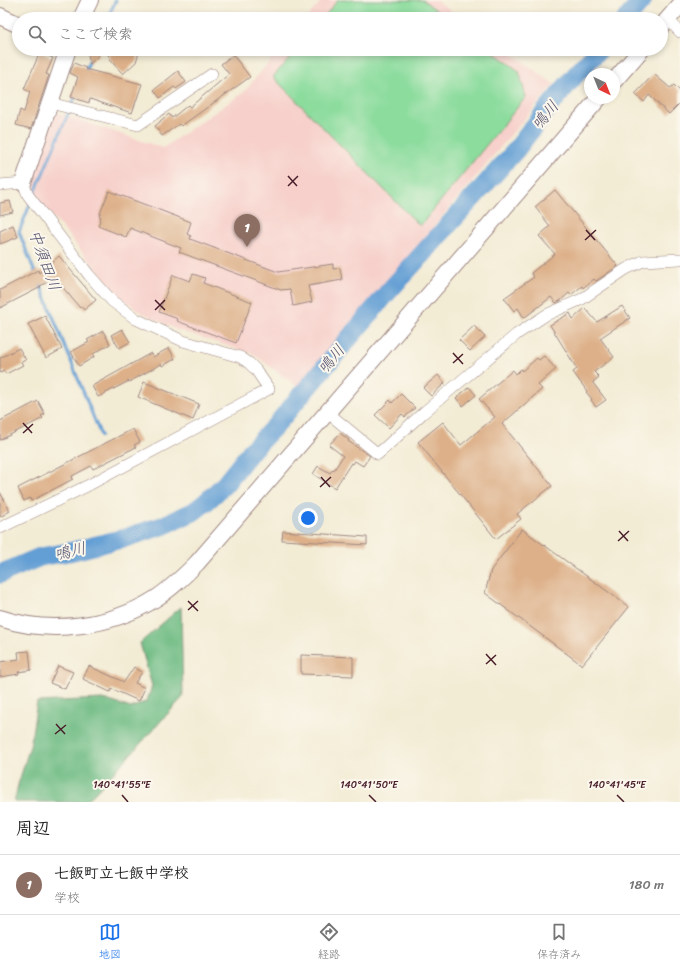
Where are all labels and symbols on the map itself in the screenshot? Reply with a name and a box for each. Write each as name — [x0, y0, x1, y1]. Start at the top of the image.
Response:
north arrow — [584, 68, 620, 104]
water label: 鳴川 — [524, 93, 566, 137]
pin: 1 — [234, 214, 260, 247]
water label: 中須田川 — [20, 225, 70, 295]
water label: 鳴川 — [310, 337, 352, 381]
your location — [298, 508, 318, 528]
water label: 鳴川 — [51, 533, 89, 569]
text: 140°41'55"E — [93, 776, 152, 794]
text: 140°41'50"E — [340, 776, 399, 794]
text: 140°41'45"E — [588, 776, 647, 794]

